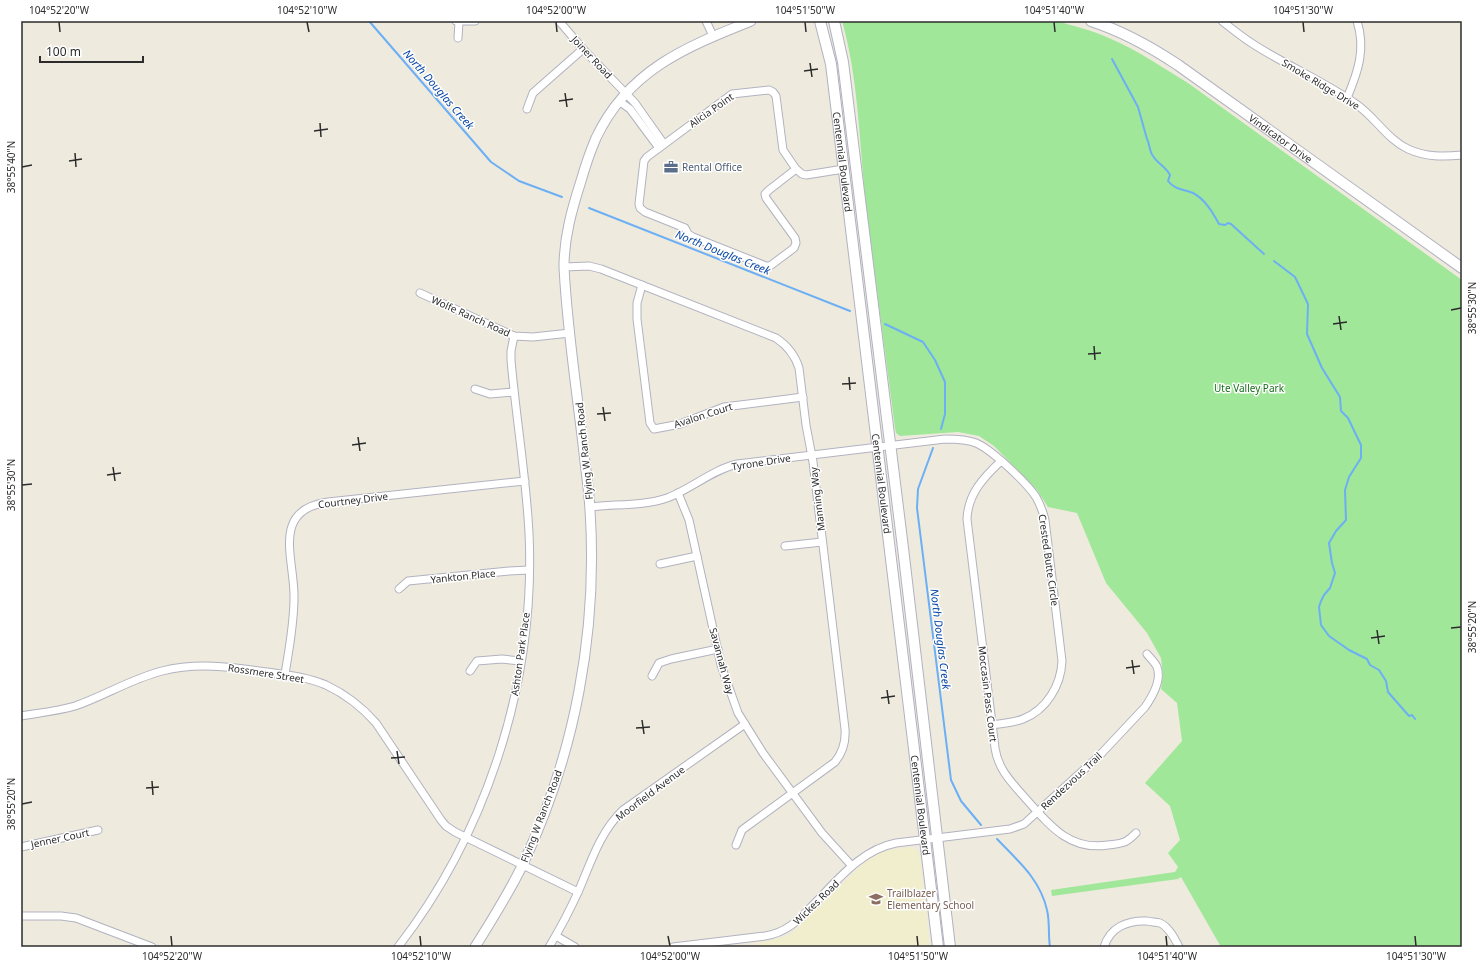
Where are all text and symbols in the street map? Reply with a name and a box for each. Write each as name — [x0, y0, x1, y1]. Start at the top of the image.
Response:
text: 104°52'20"W — [29, 3, 90, 17]
text: 104°52'10"W — [277, 3, 338, 17]
text: 104°52'00"W — [526, 3, 587, 17]
text: 104°51'50"W — [775, 3, 836, 17]
text: 104°51'40"W — [1024, 3, 1085, 17]
text: 104°51'30"W — [1273, 3, 1334, 17]
street label: Joiner Road — [568, 32, 616, 82]
scale bar — [40, 38, 143, 64]
text: 100 m — [46, 43, 81, 60]
water label: North Douglas Creek — [400, 46, 478, 133]
street label: Smoke Ridge Drive — [1279, 55, 1363, 113]
street label: Alicia Point — [686, 89, 736, 131]
street label: Centennial Boulevard — [830, 111, 856, 213]
street label: Vindicator Drive — [1246, 111, 1316, 166]
text: 38°55'40"N — [4, 141, 18, 193]
office icon: Rental Office — [663, 159, 679, 175]
place label: Rental Office — [682, 160, 743, 174]
water label: North Douglas Creek — [673, 226, 773, 278]
text: 38°55'30"N — [1465, 282, 1479, 334]
street label: Wolfe Ranch Road — [429, 292, 513, 340]
park label: Ute Valley Park — [1214, 381, 1285, 395]
street label: Avalon Court — [672, 399, 734, 431]
street label: Flying W Ranch Road — [572, 402, 596, 500]
street label: Centennial Boulevard — [869, 433, 895, 534]
street label: Tyrone Drive — [730, 450, 792, 474]
text: 38°55'30"N — [4, 459, 18, 511]
street label: Manning Way — [806, 465, 828, 532]
street label: Courtney Drive — [317, 489, 389, 511]
street label: Crested Butte Circle — [1036, 513, 1062, 607]
street label: Yankton Place — [430, 566, 497, 586]
water label: North Douglas Creek — [927, 588, 955, 691]
text: 38°55'20"N — [1465, 601, 1479, 653]
street label: Ashton Park Place — [507, 611, 533, 697]
street label: Savannah Way — [706, 626, 738, 697]
street label: Moccasin Pass Court — [975, 645, 1001, 743]
street label: Rossmere Street — [227, 660, 305, 686]
street label: Rendezvous Trail — [1037, 749, 1105, 813]
street label: Centennial Boulevard — [908, 754, 934, 856]
street label: Moorfield Avenue — [612, 762, 688, 824]
street label: Flying W Ranch Road — [517, 768, 565, 864]
text: 38°55'20"N — [4, 778, 18, 830]
street label: Jenner Court — [29, 825, 91, 851]
street label: Wickes Road — [790, 876, 842, 928]
place label: Trailblazer Elementary School — [887, 886, 974, 912]
school or university icon: Trailblazer Elementary School — [868, 891, 884, 907]
text: 104°52'20"W — [142, 949, 203, 963]
text: 104°52'10"W — [391, 949, 452, 963]
text: 104°52'00"W — [640, 949, 701, 963]
text: 104°51'50"W — [888, 949, 949, 963]
text: 104°51'40"W — [1137, 949, 1198, 963]
text: 104°51'30"W — [1386, 949, 1447, 963]

